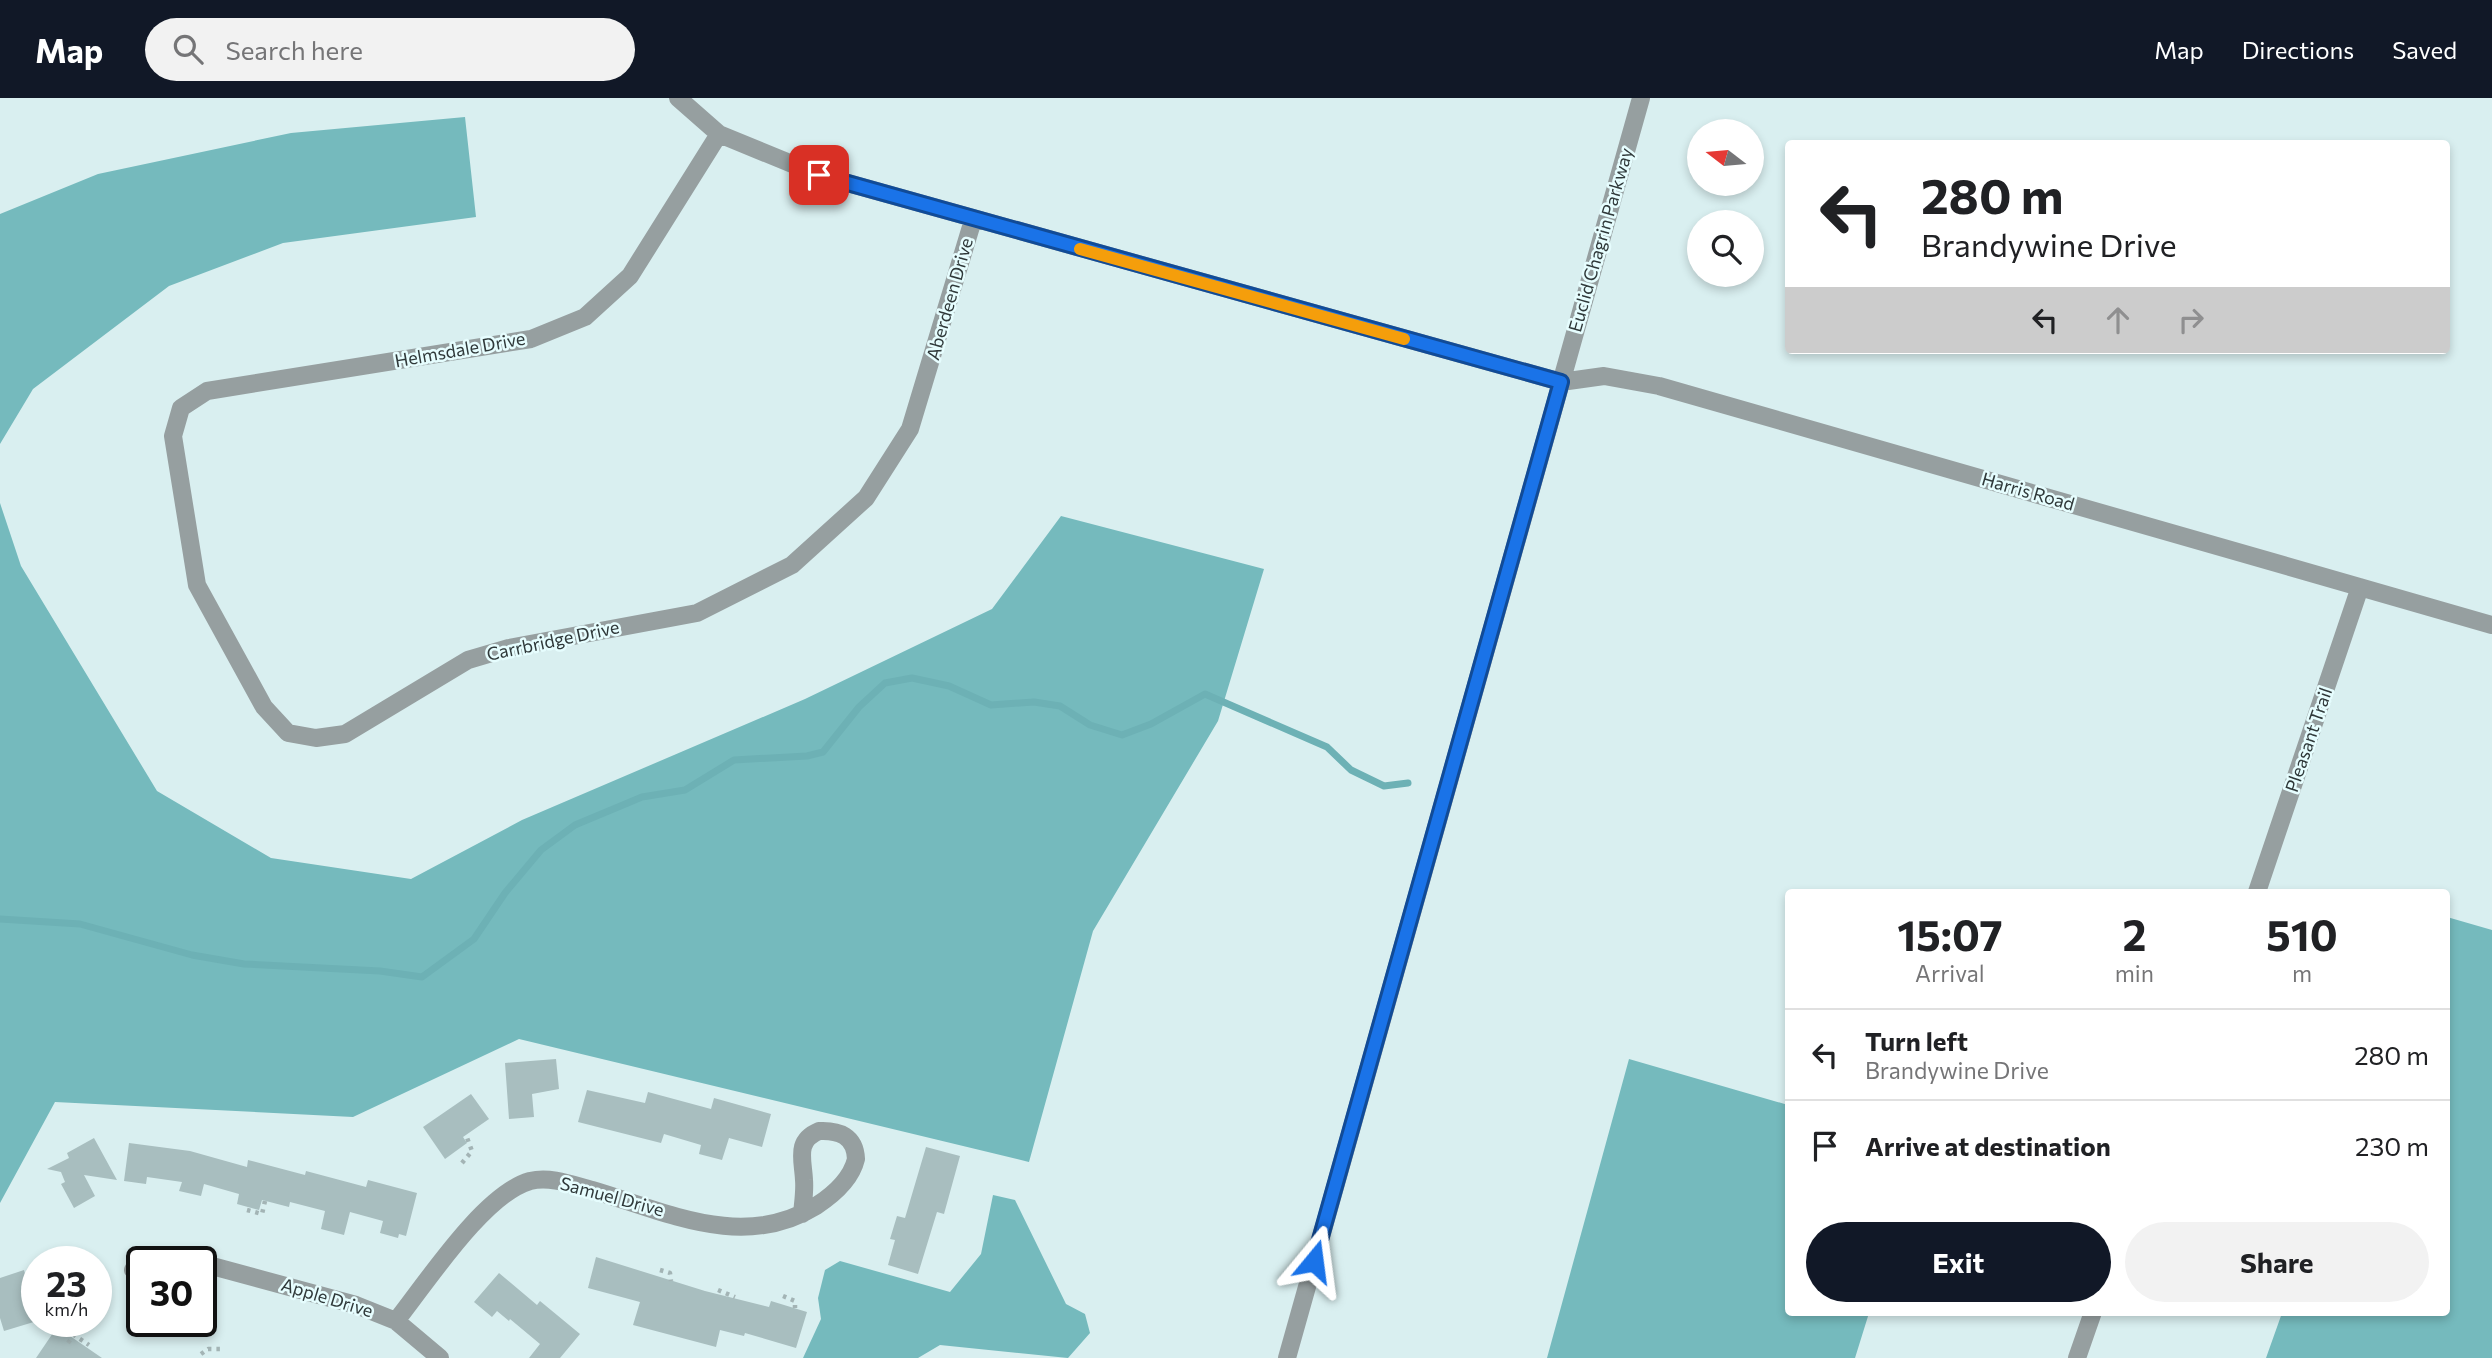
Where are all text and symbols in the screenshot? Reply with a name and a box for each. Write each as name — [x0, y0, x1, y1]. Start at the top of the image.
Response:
search box — [145, 18, 635, 81]
text: Map — [35, 29, 103, 70]
icon: search — [169, 30, 207, 68]
text: Search here — [225, 34, 363, 65]
text: Map — [2154, 35, 2204, 64]
text: Directions — [2242, 35, 2354, 64]
text: Saved — [2392, 35, 2457, 64]
north arrow — [1687, 119, 1764, 196]
map controls — [1687, 119, 1764, 287]
pin — [789, 145, 849, 205]
street label: Euclid Chagrin Parkway — [1563, 145, 1637, 334]
icon: arrive — [800, 156, 838, 194]
text: 280 m — [1921, 164, 2064, 224]
icon: left — [1806, 168, 1897, 259]
button: search — [1687, 210, 1764, 287]
text: Brandywine Drive — [1921, 224, 2177, 264]
street label: Aberdeen Drive — [921, 235, 977, 362]
icon: left — [2026, 301, 2064, 339]
icon: ahead — [2099, 301, 2137, 339]
icon: right — [2172, 301, 2210, 339]
street label: Helmsdale Drive — [393, 327, 527, 371]
street label: Harris Road — [1979, 467, 2077, 515]
street label: Carrbridge Drive — [484, 615, 621, 665]
street label: Pleasant Trail — [2280, 684, 2336, 795]
text: 15:07 — [1897, 908, 2003, 960]
text: 2 — [2122, 908, 2146, 960]
text: 510 — [2266, 908, 2338, 960]
text: Arrival — [1915, 959, 1985, 987]
text: min — [2115, 959, 2154, 987]
text: m — [2292, 959, 2312, 987]
text: Turn left — [1865, 1025, 1968, 1056]
icon: left — [1806, 1036, 1844, 1074]
text: 280 m — [2354, 1039, 2429, 1070]
text: Brandywine Drive — [1865, 1056, 2049, 1084]
icon: arrive — [1806, 1127, 1844, 1165]
text: Arrive at destination — [1865, 1130, 2111, 1161]
text: 230 m — [2355, 1130, 2429, 1161]
street label: Samuel Drive — [558, 1172, 667, 1220]
button: Exit — [1806, 1222, 2111, 1302]
button: Share — [2125, 1222, 2429, 1302]
position arrow — [1277, 1224, 1351, 1298]
speed limit sign: 30 — [126, 1246, 217, 1337]
text: 23 — [46, 1261, 87, 1304]
street label: Apple Drive — [279, 1273, 376, 1321]
text: km/h — [45, 1298, 88, 1320]

